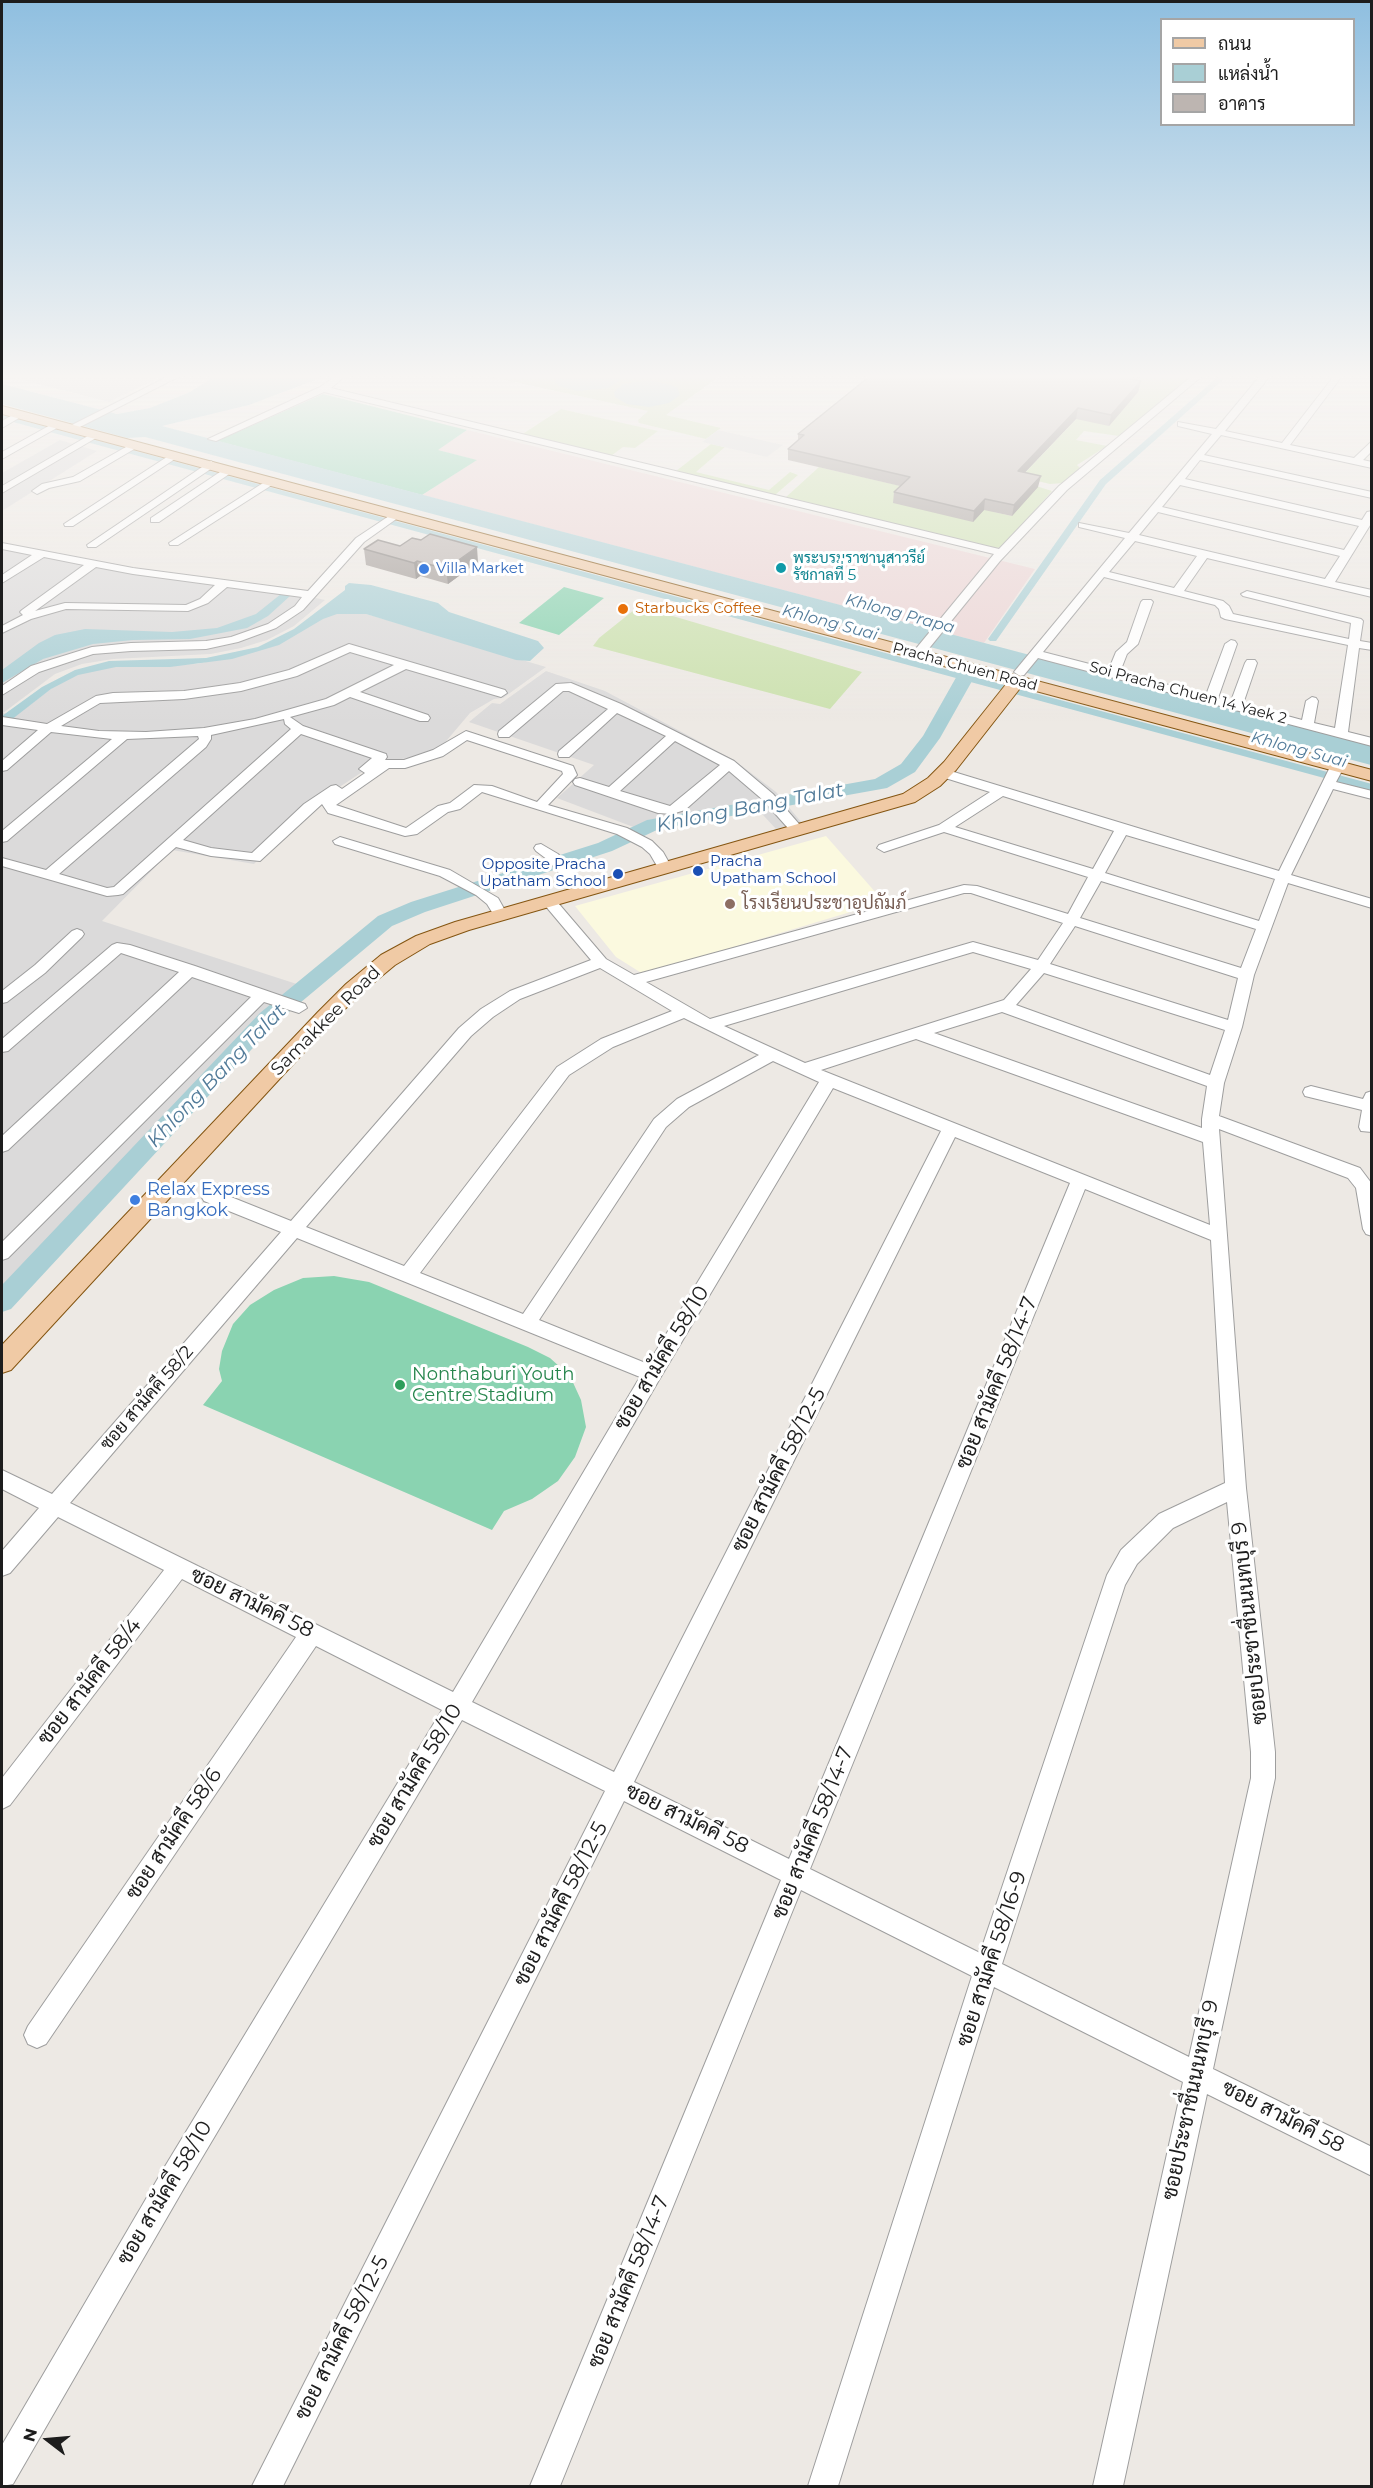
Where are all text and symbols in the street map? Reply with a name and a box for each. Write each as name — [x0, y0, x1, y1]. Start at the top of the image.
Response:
legend — [1160, 18, 1355, 126]
text: ถนน — [1218, 33, 1251, 55]
text: แหล่งน้ำ — [1218, 63, 1279, 85]
text: อาคาร — [1218, 93, 1266, 115]
place label: พระบรมราชานุสาวรีย์ รัชกาลที่ 5 — [793, 550, 925, 585]
place label: Villa Market — [436, 560, 524, 578]
marker: พระบรมราชานุสาวรีย์ รัชกาลที่ 5 — [774, 561, 788, 575]
marker: Villa Market — [417, 562, 431, 576]
water label: Khlong Prapa — [843, 590, 957, 638]
place label: Starbucks Coffee — [635, 600, 761, 618]
water label: Khlong Suai — [780, 601, 880, 645]
marker: Starbucks Coffee — [616, 602, 630, 616]
street label: Pracha Chuen Road — [891, 639, 1039, 695]
street label: Soi Pracha Chuen 14 Yaek 2 — [1087, 658, 1289, 728]
water label: Khlong Suai — [1249, 728, 1349, 772]
water label: Khlong Bang Talat — [654, 778, 846, 838]
place label: Pracha Upatham School — [710, 853, 836, 888]
place label: Opposite Pracha Upatham School — [480, 856, 606, 891]
marker: Pracha Upatham School — [691, 864, 705, 878]
marker: Opposite Pracha Upatham School — [611, 867, 625, 881]
place label: โรงเรียนประชาอุปถัมภ์ — [742, 893, 906, 915]
marker: โรงเรียนประชาอุปถัมภ์ — [723, 897, 737, 911]
street label: Samakkee Road — [267, 962, 385, 1080]
water label: Khlong Bang Talat — [142, 999, 292, 1153]
place label: Relax Express Bangkok — [147, 1179, 270, 1222]
marker: Relax Express Bangkok — [128, 1193, 142, 1207]
street label: ซอย สามัคคี 58/10 — [609, 1282, 715, 1434]
street label: ซอย สามัคคี 58/14-7 — [951, 1293, 1043, 1473]
street label: ซอย สามัคคี 58/2 — [96, 1341, 198, 1455]
place label: Nonthaburi Youth Centre Stadium — [412, 1364, 574, 1406]
marker: Nonthaburi Youth Centre Stadium — [393, 1378, 407, 1392]
street label: ซอย สามัคคี 58/12-5 — [727, 1384, 831, 1556]
street label: ซอยประชาชื่นนนทบุรี 9 — [1227, 1520, 1273, 1726]
street label: ซอย สามัคคี 58 — [186, 1562, 318, 1644]
street label: ซอย สามัคคี 58/4 — [33, 1614, 147, 1750]
street label: ซอย สามัคคี 58/10 — [362, 1700, 468, 1852]
street label: ซอย สามัคคี 58/14-7 — [767, 1743, 859, 1923]
street label: ซอย สามัคคี 58/6 — [121, 1763, 227, 1905]
street label: ซอย สามัคคี 58 — [621, 1778, 753, 1860]
street label: ซอย สามัคคี 58/12-5 — [509, 1818, 613, 1990]
street label: ซอย สามัคคี 58/16-9 — [952, 1868, 1032, 2050]
street label: ซอยประชาชื่นนนทบุรี 9 — [1157, 1998, 1225, 2202]
street label: ซอย สามัคคี 58 — [1218, 2075, 1348, 2159]
street label: ซอย สามัคคี 58/10 — [112, 2117, 218, 2269]
street label: ซอย สามัคคี 58/14-7 — [583, 2192, 675, 2372]
street label: ซอย สามัคคี 58/12-5 — [290, 2252, 394, 2424]
north arrow — [18, 2410, 78, 2470]
text: N — [19, 2426, 41, 2444]

